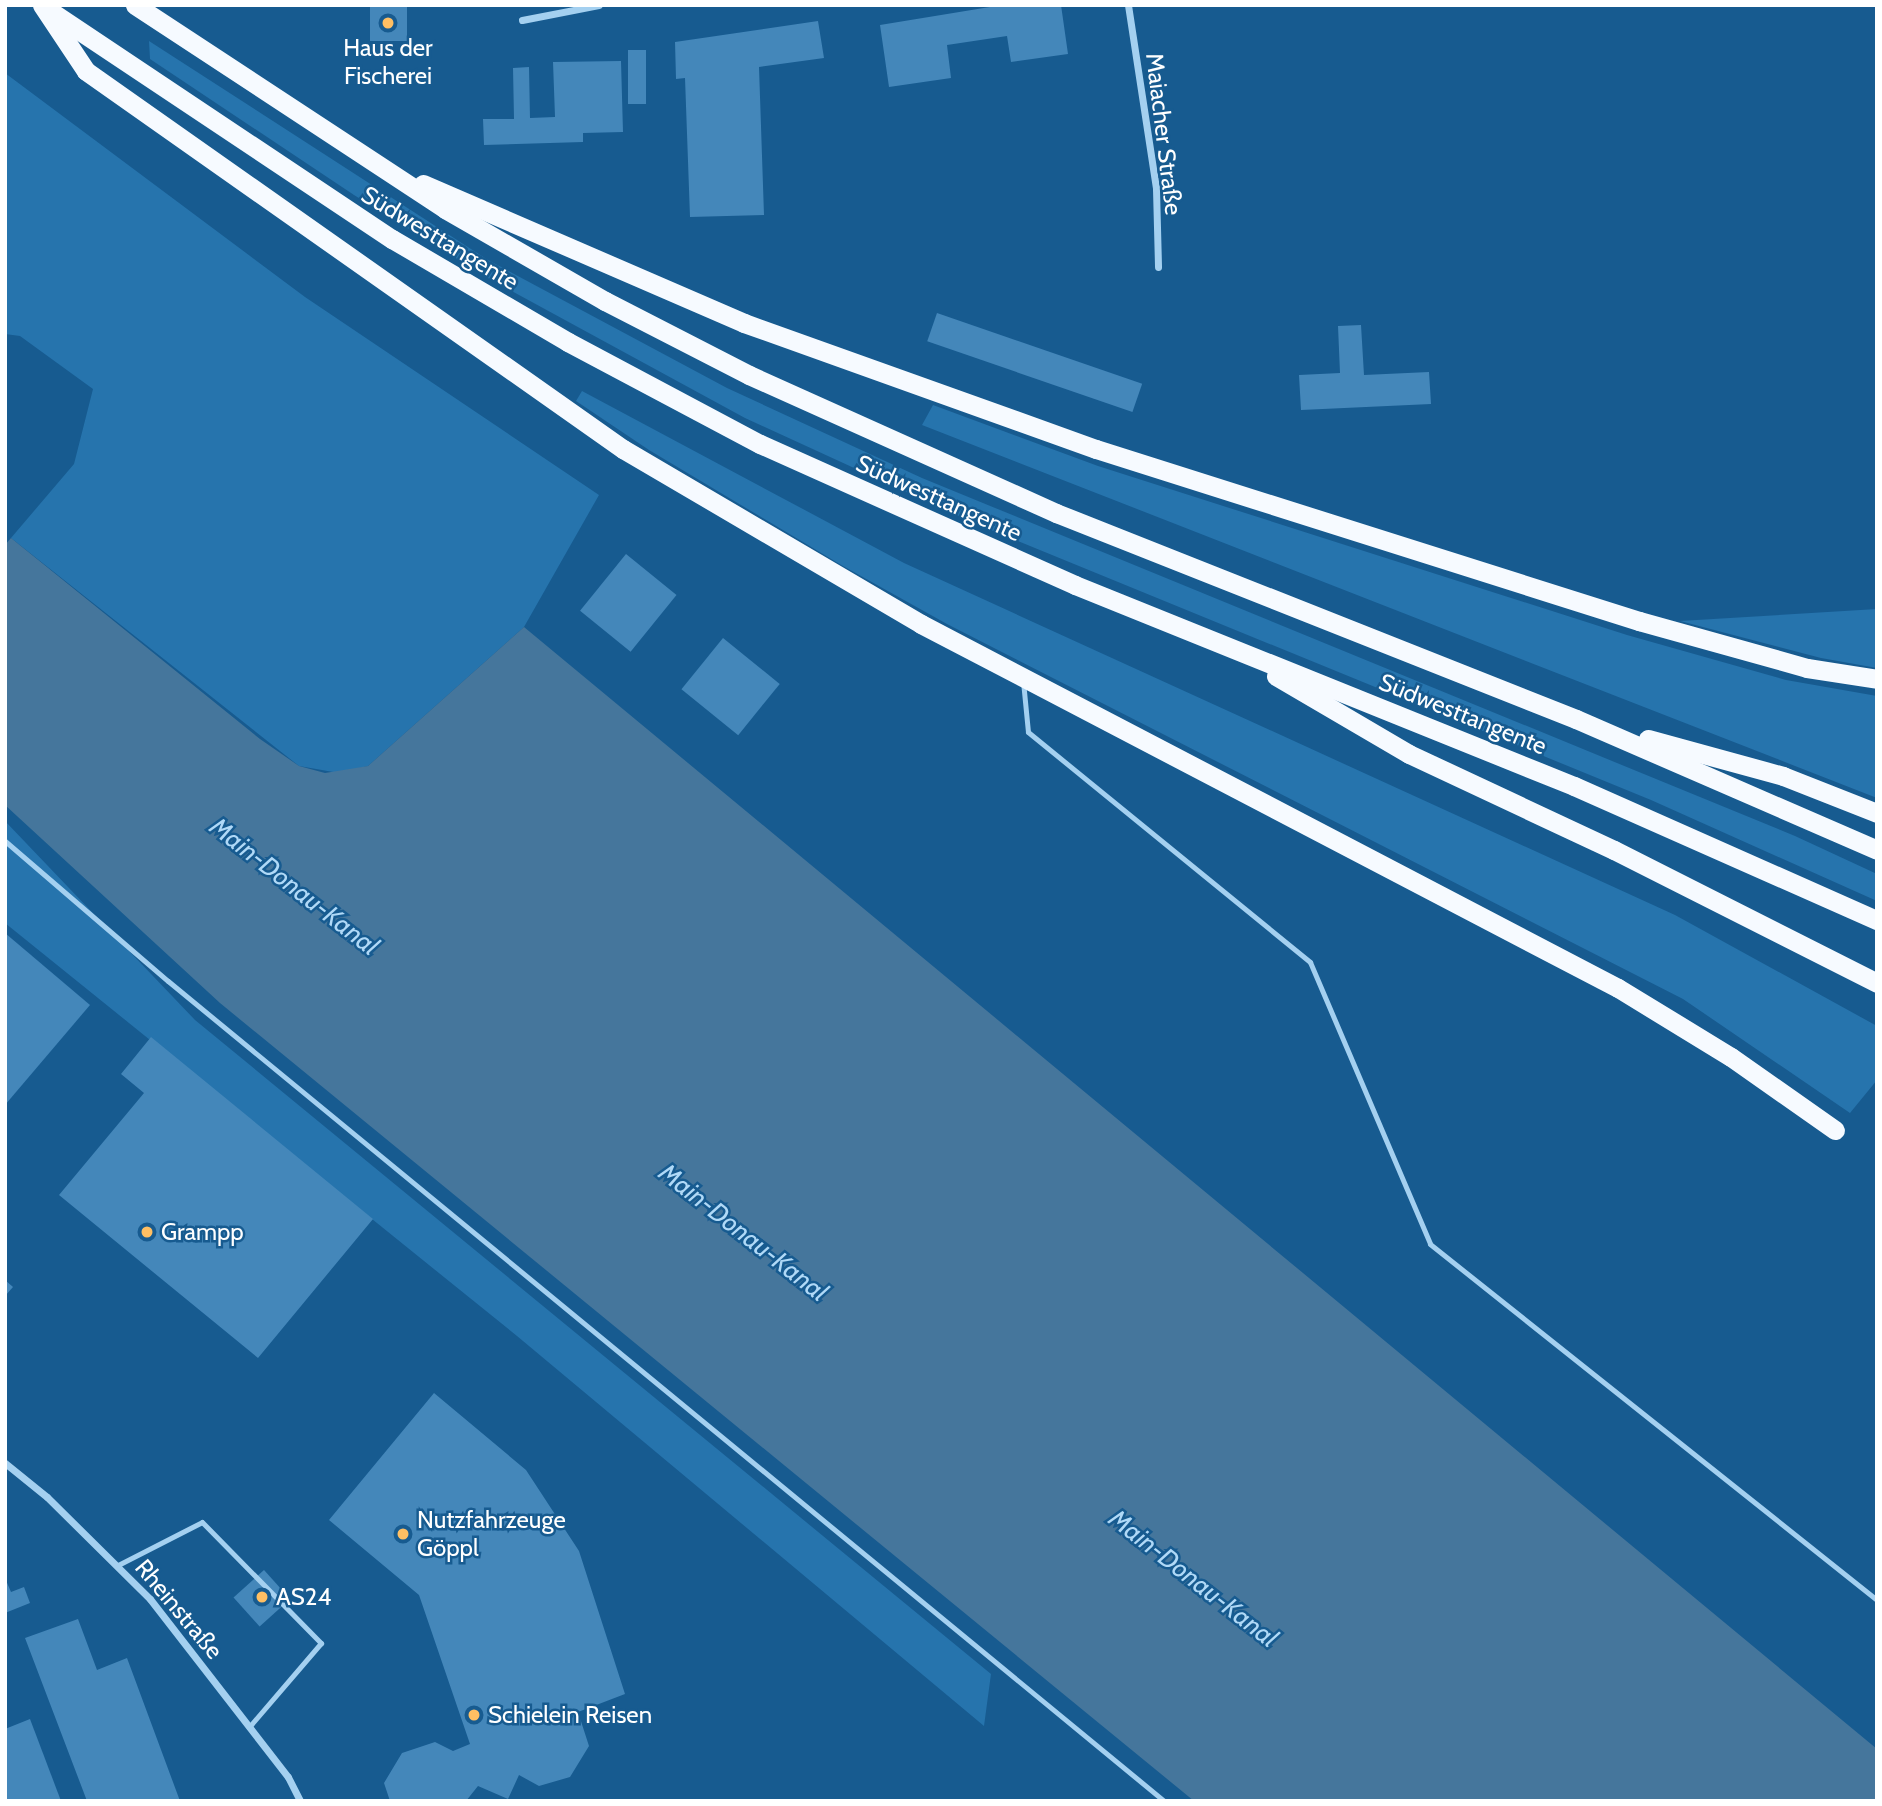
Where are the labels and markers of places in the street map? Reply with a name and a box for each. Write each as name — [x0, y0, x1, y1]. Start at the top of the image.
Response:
marker: Haus der Fischerei — [380, 15, 396, 31]
place label: Haus der Fischerei — [343, 34, 433, 90]
place label: Grampp — [161, 1218, 244, 1246]
marker: Grampp — [139, 1224, 155, 1240]
place label: Nutzfahrzeuge Göppl — [417, 1506, 566, 1562]
marker: Nutzfahrzeuge Göppl — [395, 1526, 411, 1542]
place label: AS24 — [276, 1583, 331, 1611]
marker: AS24 — [254, 1589, 270, 1605]
place label: Schielein Reisen — [488, 1701, 652, 1729]
marker: Schielein Reisen — [466, 1707, 482, 1723]

